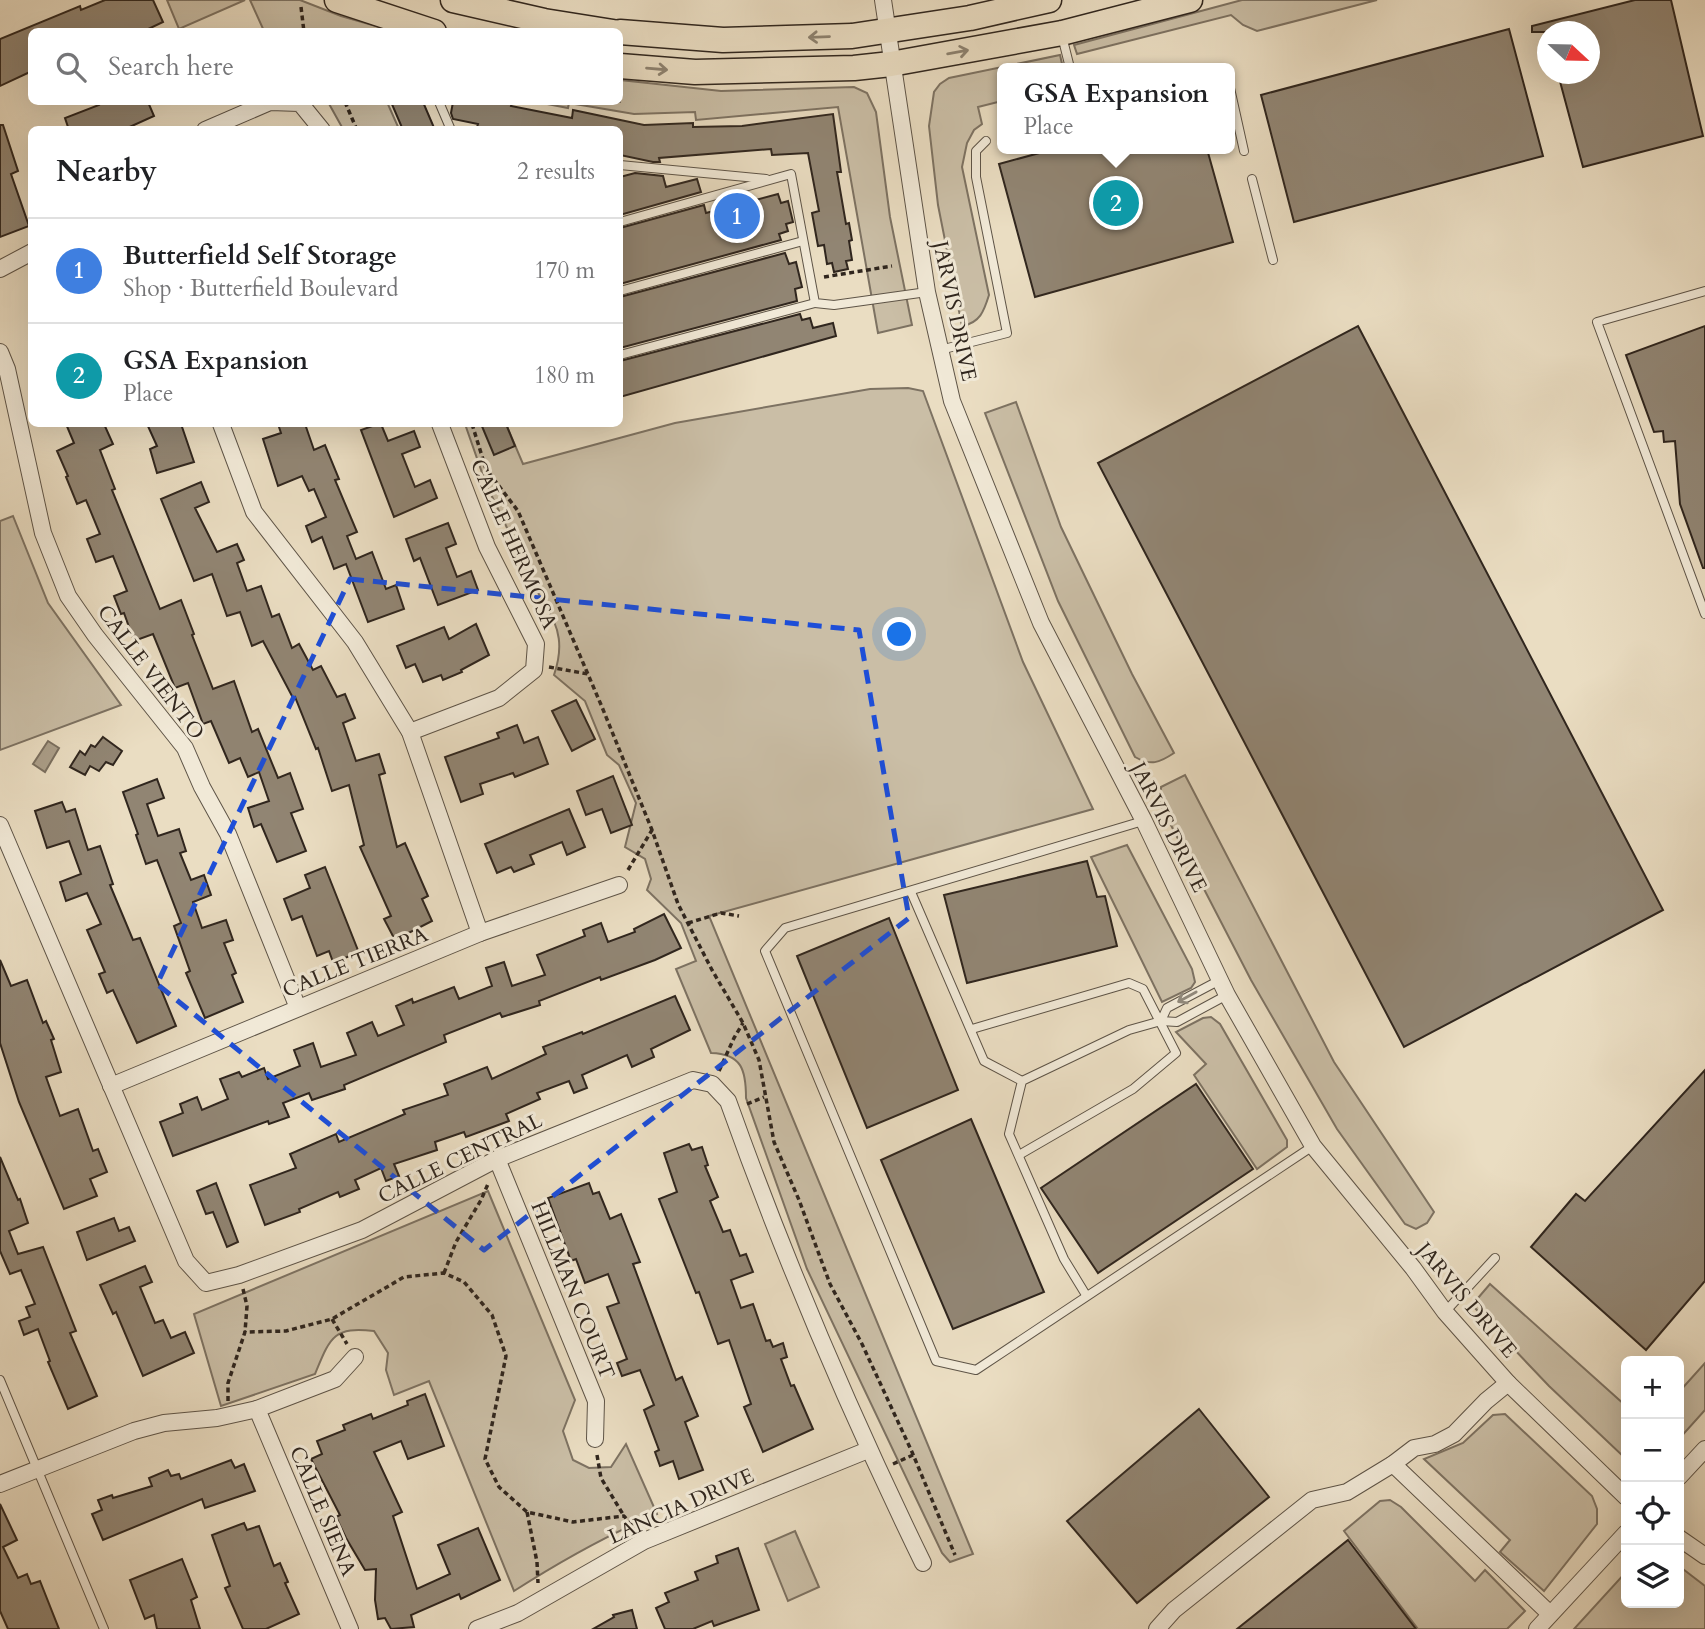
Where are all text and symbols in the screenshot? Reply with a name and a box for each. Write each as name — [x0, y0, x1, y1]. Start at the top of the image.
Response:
north arrow — [1537, 21, 1600, 84]
search box — [28, 28, 623, 105]
one-way arrow — [808, 30, 831, 43]
one-way arrow — [946, 45, 969, 59]
icon: search — [52, 48, 90, 86]
text: Search here — [108, 49, 234, 84]
one-way arrow — [645, 63, 668, 76]
popup — [997, 63, 1235, 154]
text: GSA Expansion — [1023, 76, 1209, 111]
text: Place — [1023, 111, 1074, 142]
text: Nearby — [56, 151, 157, 192]
text: 2 results — [517, 156, 595, 187]
pin: 2 — [1093, 177, 1139, 229]
pin: 1 — [714, 190, 760, 242]
street label: JARVIS DRIVE — [925, 235, 984, 384]
text: Butterfield Self Storage — [123, 238, 397, 273]
text: 1 — [73, 255, 85, 286]
text: 170 m — [534, 255, 595, 286]
text: Shop · Butterfield Boulevard — [123, 273, 398, 304]
text: GSA Expansion — [123, 343, 308, 378]
text: 2 — [73, 360, 85, 391]
text: 180 m — [534, 360, 595, 391]
text: Place — [123, 378, 173, 409]
street label: CALLE HERMOSA — [463, 455, 564, 634]
street label: CALLE VIENTO — [90, 599, 211, 746]
your location — [882, 617, 916, 651]
street label: JARVIS DRIVE — [1122, 754, 1214, 897]
street label: CALLE TIERRA — [278, 920, 432, 1005]
one-way arrow — [1177, 991, 1198, 1004]
street label: CALLE CENTRAL — [373, 1106, 548, 1211]
street label: HILLMAN COURT — [524, 1197, 622, 1384]
street label: JARVIS DRIVE — [1408, 1234, 1524, 1364]
map controls — [1621, 1356, 1684, 1608]
button: + — [1621, 1356, 1684, 1419]
button: − — [1621, 1419, 1684, 1482]
street label: CALLE SIENA — [282, 1442, 363, 1581]
street label: LANCIA DRIVE — [604, 1461, 759, 1552]
button: locate — [1621, 1482, 1684, 1545]
button: layers — [1621, 1545, 1684, 1608]

